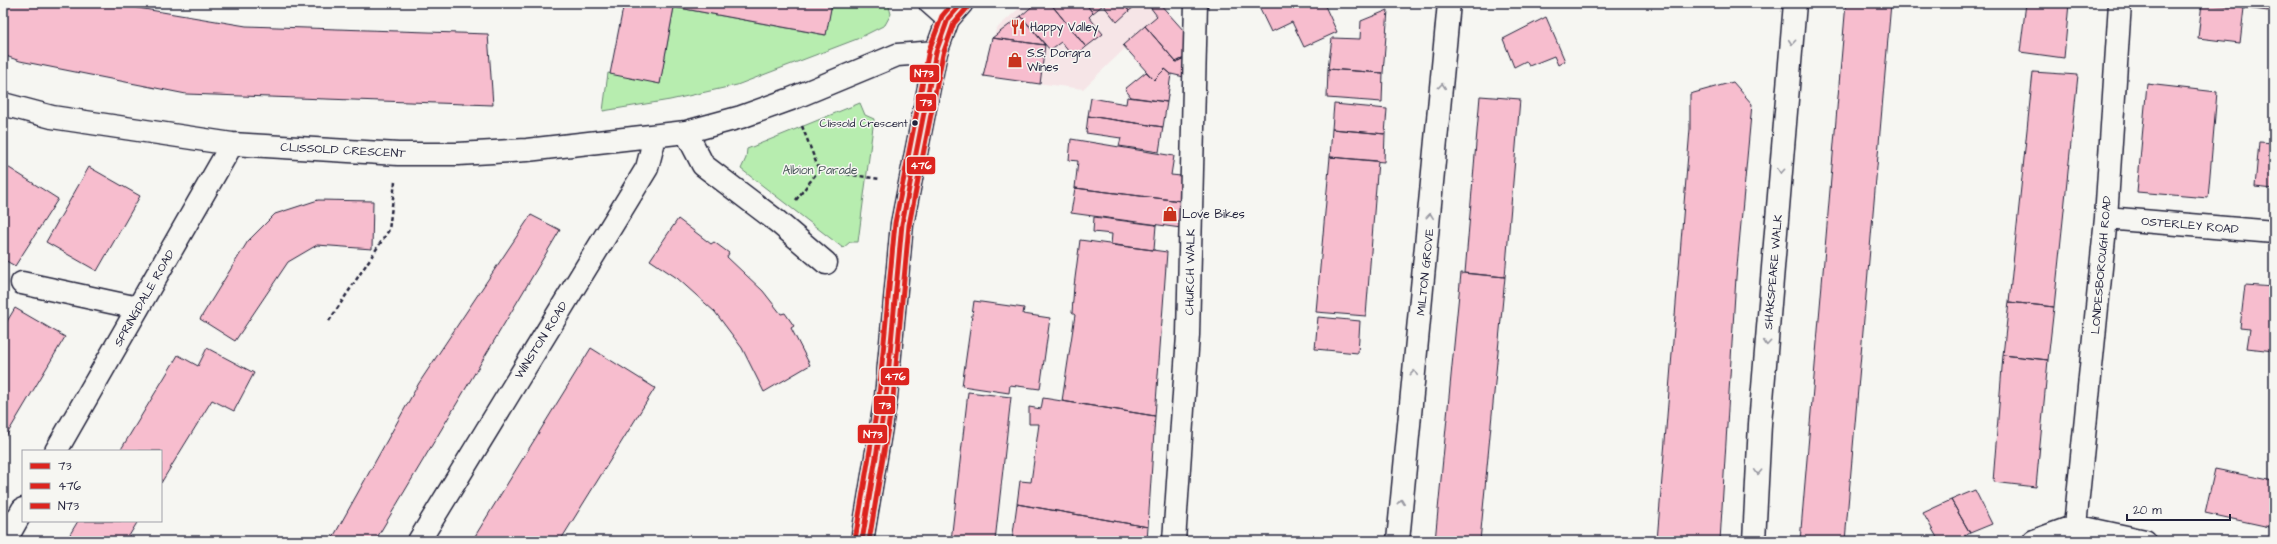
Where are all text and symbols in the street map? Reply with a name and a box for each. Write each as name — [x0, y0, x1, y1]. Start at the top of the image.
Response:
restaurant icon: Happy Valley — [1009, 18, 1027, 36]
place label: Happy Valley — [1030, 19, 1099, 37]
one-way arrow — [1787, 39, 1796, 45]
place label: S.S. Dorgra Wines — [1027, 45, 1091, 76]
shop icon: S.S. Dorgra Wines — [1006, 51, 1024, 69]
line badge: N73 — [909, 64, 940, 83]
text: N73 — [914, 66, 934, 81]
one-way arrow — [1437, 83, 1446, 89]
line badge: 73 — [915, 93, 937, 112]
text: 73 — [919, 95, 933, 110]
place label: Clissold Crescent — [820, 116, 909, 131]
marker: Clissold Crescent — [910, 118, 920, 128]
street label: CLISSOLD CRESCENT — [280, 139, 407, 162]
line badge: 476 — [906, 156, 936, 175]
text: 476 — [910, 158, 932, 173]
park label: Albion Parade — [783, 162, 858, 179]
one-way arrow — [1777, 168, 1786, 174]
street label: LONDESBOROUGH ROAD — [2087, 195, 2116, 335]
shop icon: Love Bikes — [1161, 205, 1179, 223]
place label: Love Bikes — [1182, 206, 1245, 223]
one-way arrow — [1425, 213, 1434, 219]
street label: SHAKSPEARE WALK — [1760, 213, 1787, 330]
street label: OSTERLEY ROAD — [2141, 213, 2240, 238]
street label: CHURCH WALK — [1181, 228, 1200, 315]
street label: MILTON GROVE — [1412, 228, 1439, 316]
street label: SPRINGDALE ROAD — [110, 246, 179, 350]
street label: WINSTON ROAD — [511, 298, 572, 382]
one-way arrow — [1762, 340, 1771, 346]
line badge: 476 — [880, 367, 910, 386]
text: 476 — [884, 369, 906, 384]
one-way arrow — [1410, 370, 1419, 376]
line badge: 73 — [873, 395, 896, 415]
text: 73 — [878, 398, 892, 413]
line badge: N73 — [857, 424, 888, 444]
text: N73 — [863, 427, 883, 442]
legend — [22, 450, 162, 522]
text: 73 — [58, 458, 72, 475]
one-way arrow — [1753, 469, 1762, 475]
text: 476 — [58, 478, 82, 495]
scale bar — [2127, 496, 2230, 522]
text: N73 — [58, 498, 79, 515]
one-way arrow — [1397, 499, 1406, 505]
text: 20 m — [2133, 502, 2162, 519]

